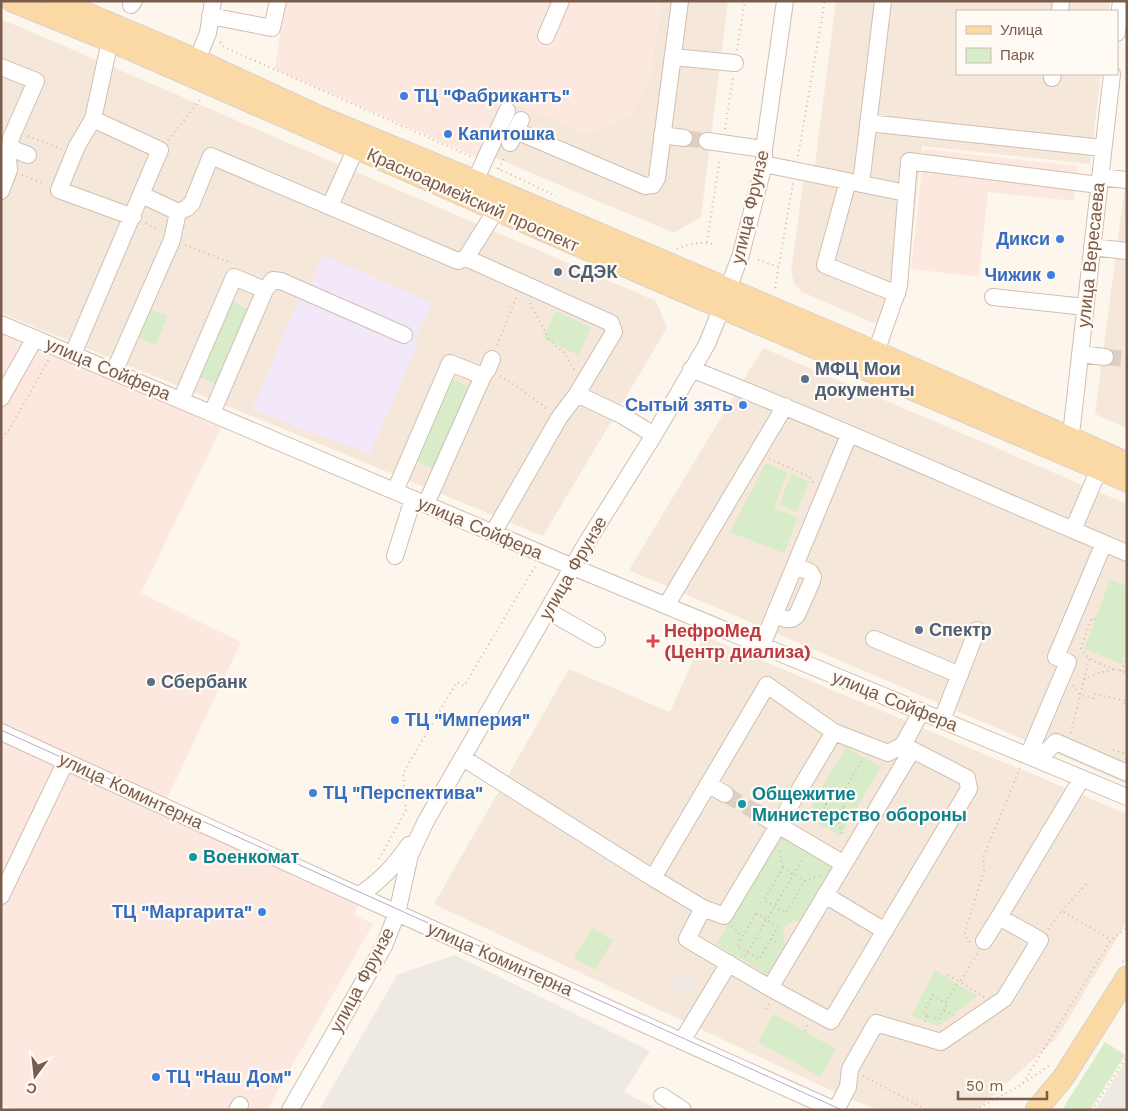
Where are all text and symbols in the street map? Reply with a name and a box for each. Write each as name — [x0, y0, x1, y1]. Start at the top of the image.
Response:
legend — [956, 10, 1118, 75]
text: Улица — [1000, 21, 1043, 39]
text: Парк — [1000, 46, 1034, 64]
place label: ТЦ "Фабрикантъ" — [414, 85, 570, 106]
marker: ТЦ "Фабрикантъ" — [398, 90, 410, 102]
place label: Капитошка — [458, 123, 556, 144]
marker: Капитошка — [442, 128, 454, 140]
street label: Красноармейский проспект — [364, 143, 582, 256]
street label: улица Фрунзе — [726, 148, 773, 266]
street label: улица Вересаева — [1072, 180, 1109, 329]
place label: Дикси — [996, 228, 1050, 249]
marker: Дикси — [1054, 233, 1066, 245]
place label: СДЭК — [568, 261, 618, 282]
place label: Чижик — [984, 264, 1042, 285]
marker: СДЭК — [552, 266, 564, 278]
marker: Чижик — [1045, 269, 1057, 281]
street label: улица Сойфера — [43, 333, 175, 405]
place label: МФЦ Мои документы — [815, 358, 915, 400]
marker: МФЦ Мои документы — [799, 373, 811, 385]
place label: Сытый зять — [625, 394, 733, 415]
marker: Сытый зять — [737, 399, 749, 411]
street label: улица Сойфера — [415, 492, 547, 564]
street label: улица Фрунзе — [534, 512, 611, 623]
place label: Спектр — [929, 619, 992, 640]
place label: НефроМед (Центр диализа) — [664, 620, 811, 662]
marker: Спектр — [913, 624, 925, 636]
marker: НефроМед (Центр диализа) — [646, 634, 660, 648]
street label: улица Сойфера — [829, 666, 962, 736]
place label: Сбербанк — [161, 671, 248, 692]
marker: Сбербанк — [145, 676, 157, 688]
place label: ТЦ "Империя" — [405, 709, 530, 730]
marker: ТЦ "Империя" — [389, 714, 401, 726]
street label: улица Коминтерна — [56, 748, 207, 834]
place label: ТЦ "Перспектива" — [323, 782, 483, 803]
place label: Общежитие Министерство обороны — [752, 783, 967, 825]
marker: ТЦ "Перспектива" — [307, 787, 319, 799]
marker: Общежитие Министерство обороны — [736, 798, 748, 810]
place label: Военкомат — [203, 846, 299, 867]
marker: Военкомат — [187, 851, 199, 863]
place label: ТЦ "Маргарита" — [112, 901, 252, 922]
marker: ТЦ "Маргарита" — [256, 906, 268, 918]
street label: улица Коминтерна — [424, 917, 577, 1000]
street label: улица Фрунзе — [325, 924, 398, 1036]
north arrow — [10, 1051, 60, 1101]
place label: ТЦ "Наш Дом" — [166, 1066, 292, 1087]
scale bar — [958, 1068, 1047, 1100]
marker: ТЦ "Наш Дом" — [150, 1071, 162, 1083]
text: 50 m — [966, 1077, 1003, 1095]
text: С — [25, 1080, 39, 1098]

